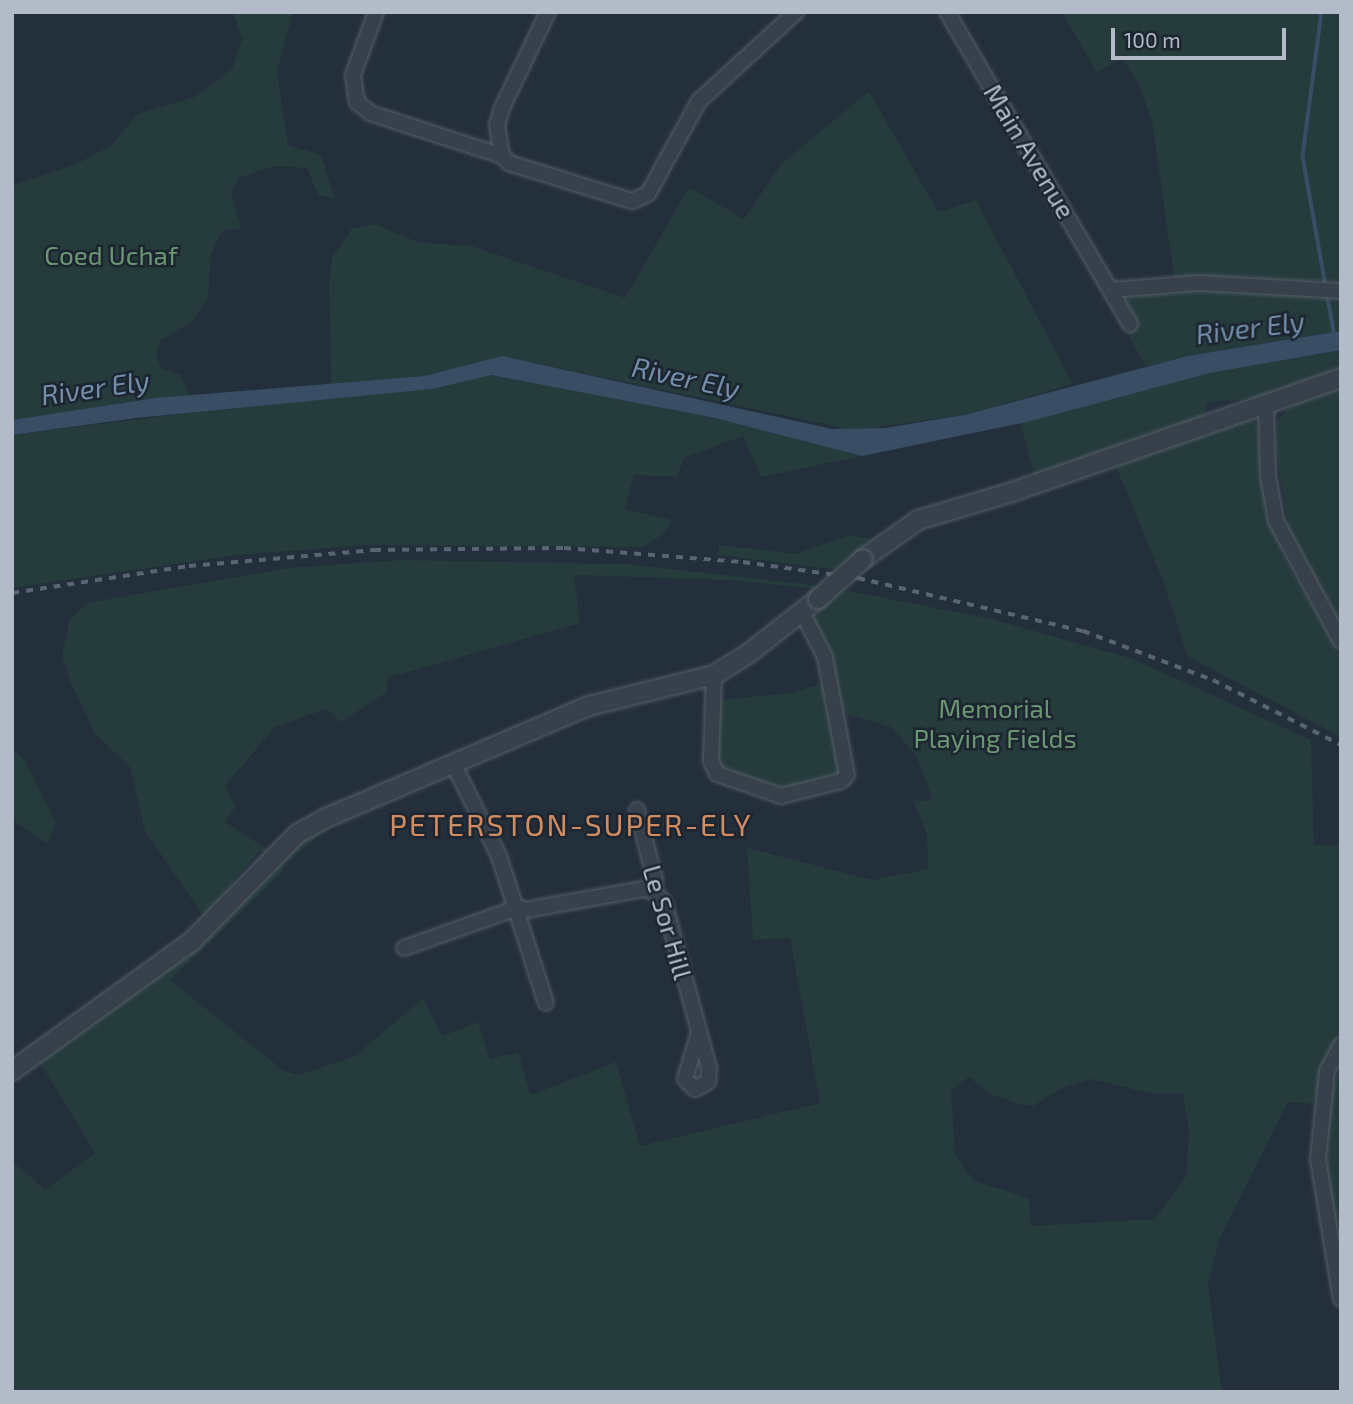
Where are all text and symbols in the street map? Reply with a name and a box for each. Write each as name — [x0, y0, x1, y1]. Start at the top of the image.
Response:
scale bar — [1115, 14, 1290, 58]
text: 100 m — [1124, 27, 1181, 52]
street label: Main Avenue — [978, 78, 1082, 224]
park label: Coed Uchaf — [44, 239, 178, 271]
water label: River Ely — [1193, 304, 1307, 350]
water label: River Ely — [629, 349, 743, 405]
water label: River Ely — [38, 363, 152, 411]
park label: Memorial Playing Fields — [913, 692, 1077, 754]
district label: PETERSTON-SUPER-ELY — [392, 806, 750, 842]
street label: Le Sor Hill — [637, 861, 699, 983]

